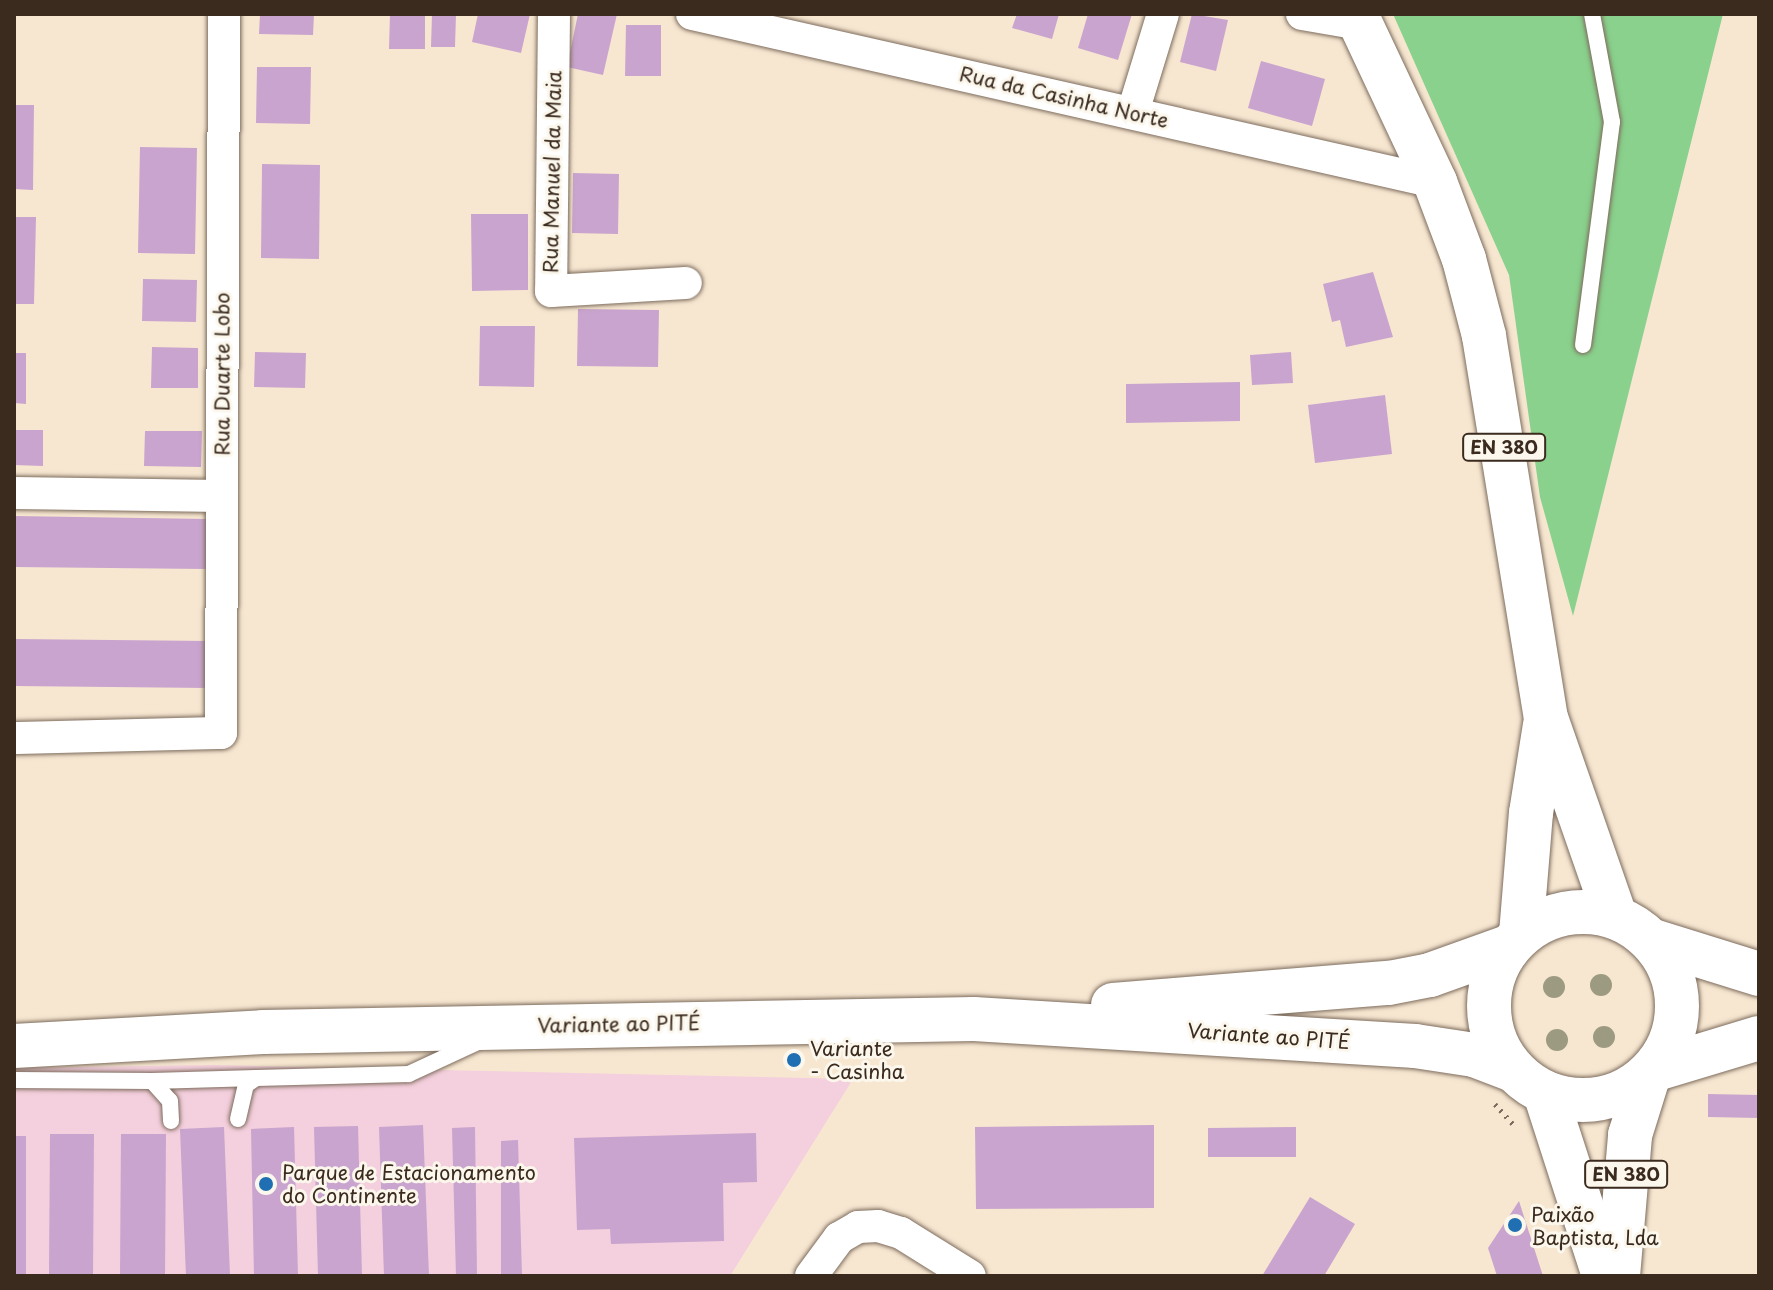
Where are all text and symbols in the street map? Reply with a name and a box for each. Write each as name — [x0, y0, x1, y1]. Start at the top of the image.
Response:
street label: Rua da Casinha Norte — [957, 61, 1171, 133]
street label: Rua Manuel da Maia — [538, 71, 566, 273]
street label: Rua Duarte Lobo — [210, 292, 234, 456]
road number: EN 380 — [1462, 433, 1546, 461]
street label: Variante ao PITÉ — [537, 1011, 701, 1037]
street label: Variante ao PITÉ — [1186, 1018, 1352, 1054]
place label: Variante - Casinha — [810, 1036, 905, 1083]
marker: Variante - Casinha — [785, 1051, 803, 1069]
place label: Parque de Estacionamento do Continente — [282, 1160, 538, 1207]
road number: EN 380 — [1584, 1160, 1668, 1188]
marker: Parque de Estacionamento do Continente — [257, 1175, 275, 1193]
place label: Paixão Baptista, Lda — [1531, 1202, 1661, 1249]
marker: Paixão Baptista, Lda — [1506, 1216, 1524, 1234]

